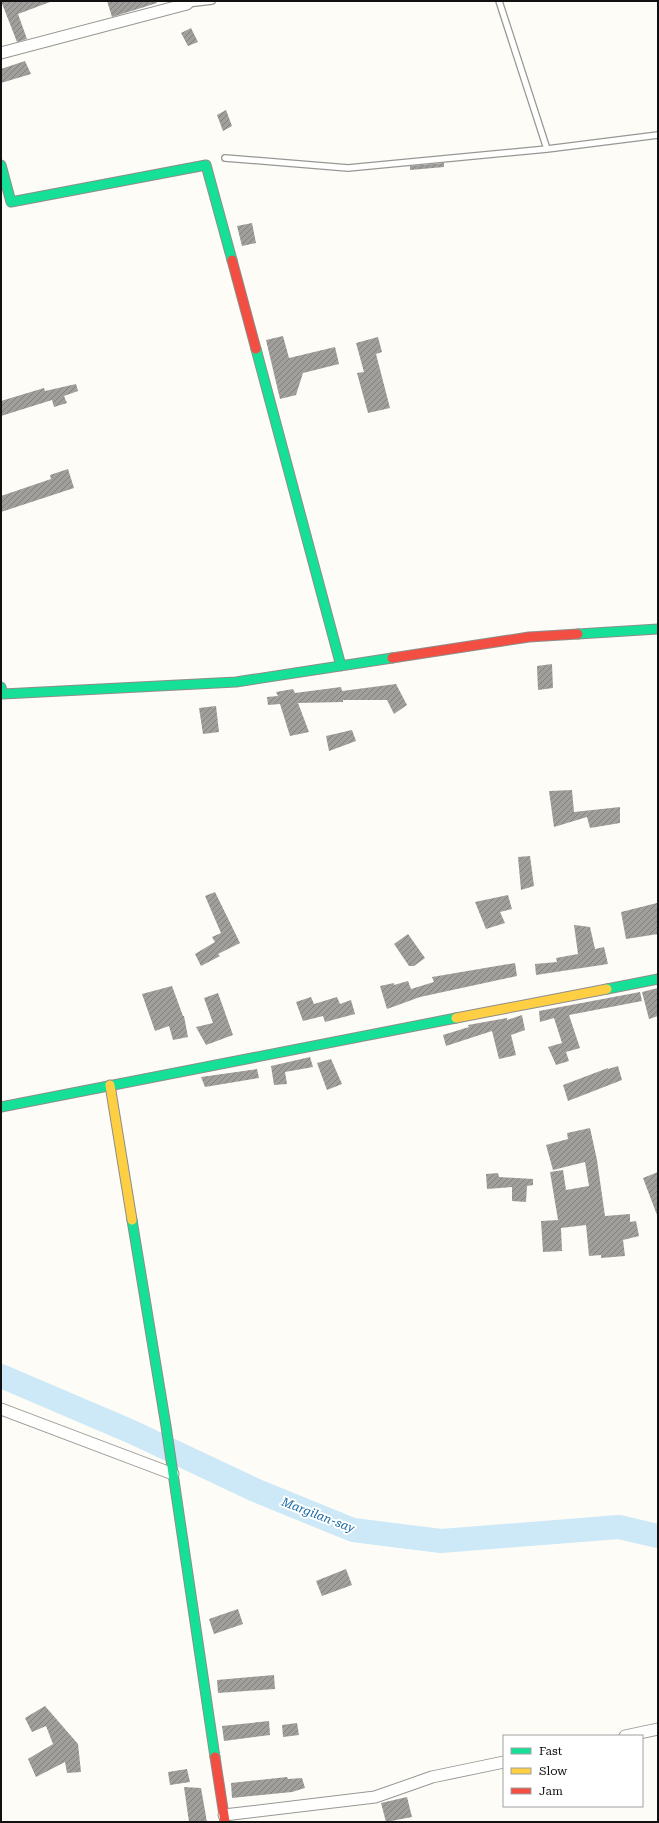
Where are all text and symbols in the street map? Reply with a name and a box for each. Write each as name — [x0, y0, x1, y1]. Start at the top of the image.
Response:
water label: Margilan-say — [279, 1494, 357, 1536]
legend — [503, 1735, 643, 1807]
text: Fast — [539, 1744, 563, 1758]
text: Slow — [539, 1764, 567, 1778]
text: Jam — [539, 1784, 563, 1798]

